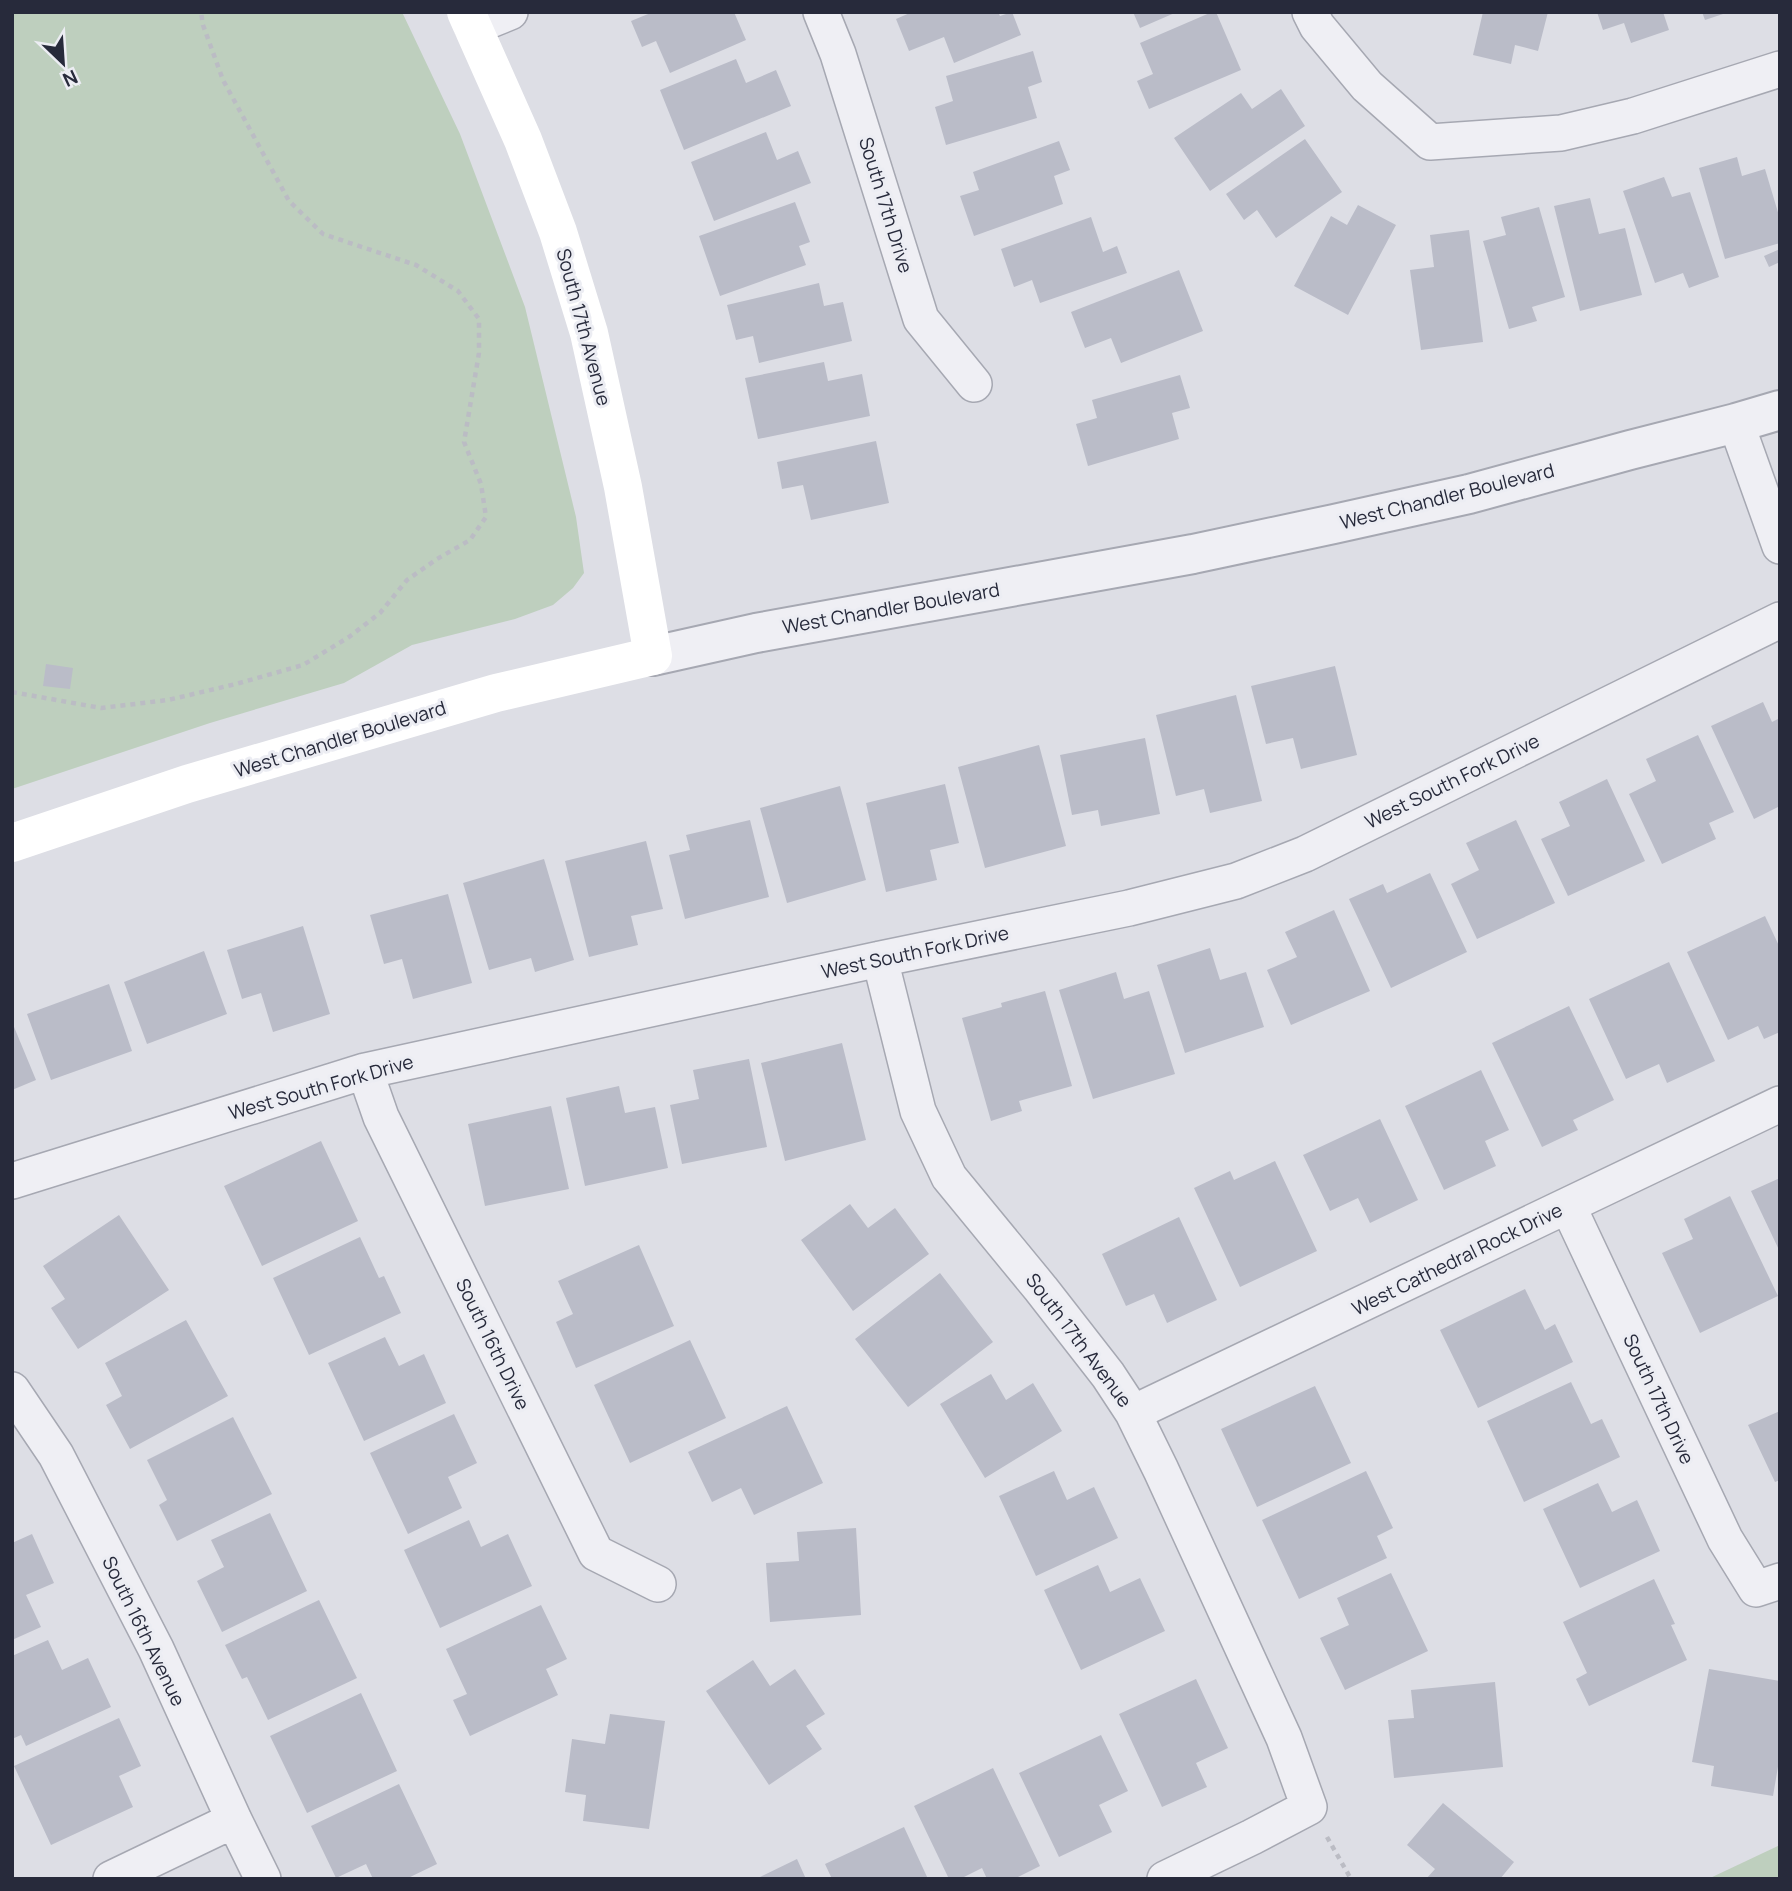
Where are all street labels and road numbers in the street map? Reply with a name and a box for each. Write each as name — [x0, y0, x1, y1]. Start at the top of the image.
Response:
street label: South 17th Drive — [853, 134, 919, 276]
street label: South 17th Avenue — [551, 246, 617, 408]
street label: West Chandler Boulevard — [1337, 457, 1557, 535]
street label: West Chandler Boulevard — [780, 576, 1002, 640]
street label: West Chandler Boulevard — [231, 694, 449, 784]
street label: West South Fork Drive — [1360, 727, 1544, 835]
street label: West South Fork Drive — [819, 919, 1011, 985]
street label: West South Fork Drive — [226, 1048, 416, 1126]
street label: West Cathedral Rock Drive — [1347, 1197, 1567, 1321]
street label: South 17th Avenue — [1020, 1268, 1138, 1412]
street label: South 16th Drive — [450, 1274, 536, 1414]
street label: South 17th Drive — [1617, 1330, 1701, 1468]
street label: South 16th Avenue — [96, 1552, 192, 1710]

